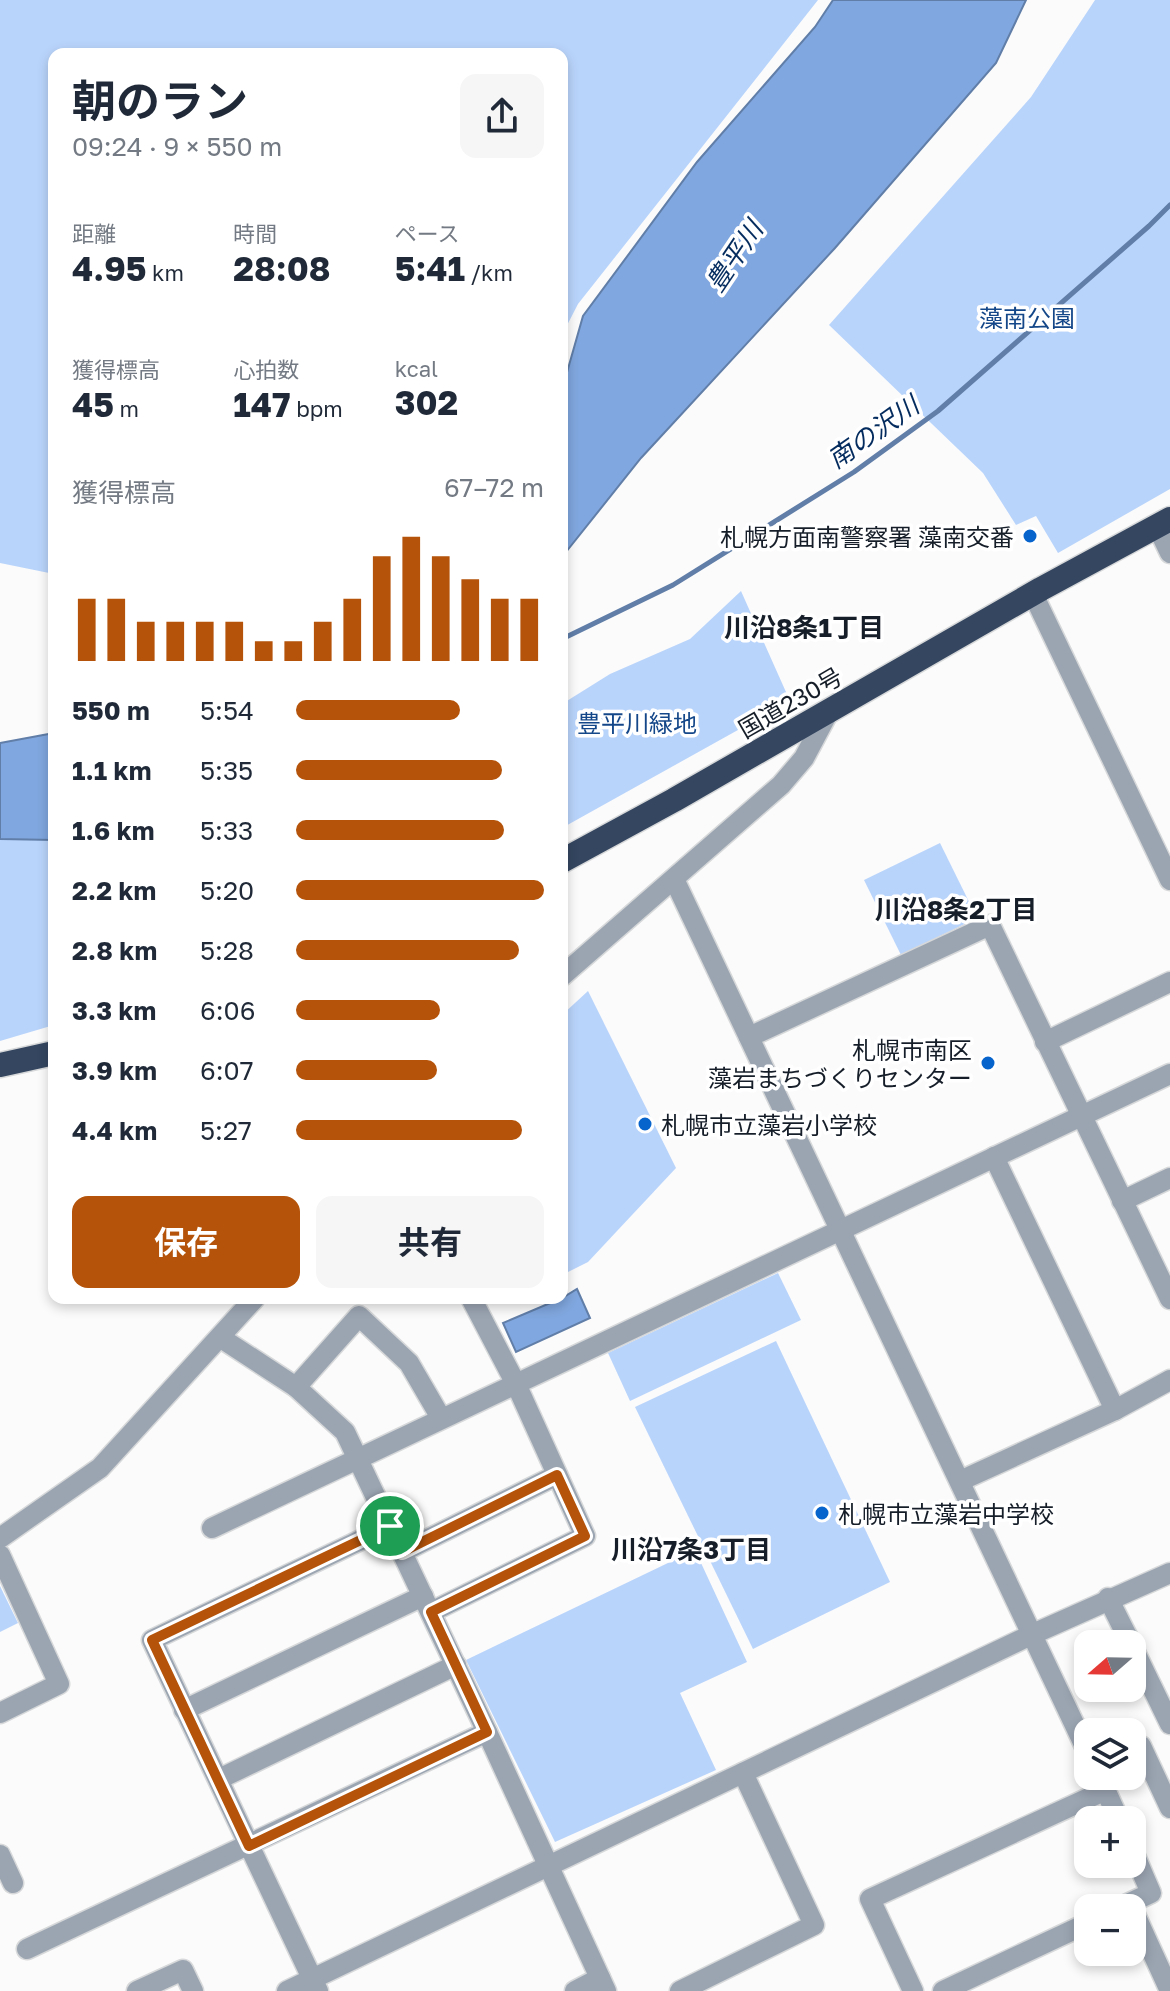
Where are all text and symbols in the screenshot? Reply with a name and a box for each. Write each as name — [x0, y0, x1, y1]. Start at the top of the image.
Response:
text: 朝のラン — [72, 74, 248, 127]
button: share — [460, 74, 544, 158]
text: 09:24 · 9 × 550 m — [72, 131, 282, 162]
water label: 豊平川 — [699, 213, 770, 297]
text: 距離 — [72, 220, 116, 247]
text: 時間 — [233, 220, 277, 247]
text: ペース — [395, 220, 460, 247]
text: 4.95 — [72, 248, 146, 288]
text: 28:08 — [233, 248, 331, 288]
text: 5:41 — [395, 248, 465, 288]
text: km — [146, 259, 184, 286]
text: /km — [465, 259, 513, 286]
park label: 藻南公園 — [979, 303, 1075, 332]
text: kcal — [395, 355, 438, 382]
text: 獲得標高 — [72, 356, 160, 383]
text: 心拍数 — [233, 356, 299, 383]
text: 302 — [395, 382, 458, 422]
text: 45 — [72, 384, 114, 424]
text: 147 — [233, 384, 291, 424]
water label: 南の沢川 — [822, 388, 927, 475]
text: m — [114, 395, 139, 422]
text: bpm — [291, 395, 343, 422]
text: 67–72 m — [444, 472, 544, 503]
text: 獲得標高 — [72, 477, 176, 508]
place label: 札幌方面南警察署 藻南交番 — [720, 522, 1014, 551]
marker: 札幌方面南警察署 藻南交番 — [1021, 527, 1039, 545]
district label: 川沿8条1丁目 — [724, 612, 884, 643]
street label: 国道230号 — [733, 661, 847, 743]
text: 550 m — [72, 695, 150, 726]
text: 5:54 — [200, 695, 254, 726]
park label: 豊平川緑地 — [577, 708, 697, 737]
text: 1.1 km — [72, 755, 151, 786]
text: 5:35 — [200, 755, 253, 786]
text: 1.6 km — [72, 815, 155, 846]
text: 5:33 — [200, 815, 253, 846]
text: 2.2 km — [72, 875, 156, 906]
text: 5:20 — [200, 875, 254, 906]
district label: 川沿8条2丁目 — [875, 894, 1037, 925]
text: 2.8 km — [72, 935, 157, 966]
text: 5:28 — [200, 935, 254, 966]
text: 3.3 km — [72, 995, 156, 1026]
text: 6:06 — [200, 995, 255, 1026]
place label: 札幌市南区 藻岩まちづくりセンター — [708, 1035, 972, 1092]
marker: 札幌市南区 藻岩まちづくりセンター — [979, 1054, 997, 1072]
text: 3.9 km — [72, 1055, 157, 1086]
text: 6:07 — [200, 1055, 253, 1086]
place label: 札幌市立藻岩小学校 — [661, 1110, 877, 1139]
text: 4.4 km — [72, 1115, 157, 1146]
text: 5:27 — [200, 1115, 252, 1146]
marker: 札幌市立藻岩小学校 — [636, 1115, 654, 1133]
button: 保存 — [72, 1196, 300, 1288]
button: 共有 — [316, 1196, 544, 1288]
pin — [356, 1492, 424, 1560]
place label: 札幌市立藻岩中学校 — [838, 1499, 1054, 1528]
icon: arrive — [368, 1504, 412, 1548]
marker: 札幌市立藻岩中学校 — [813, 1504, 831, 1522]
district label: 川沿7条3丁目 — [611, 1534, 771, 1565]
north arrow — [1074, 1630, 1146, 1702]
map controls — [1074, 1630, 1146, 1966]
button: layers — [1074, 1718, 1146, 1790]
button: + — [1074, 1806, 1146, 1878]
button: − — [1074, 1894, 1146, 1966]

